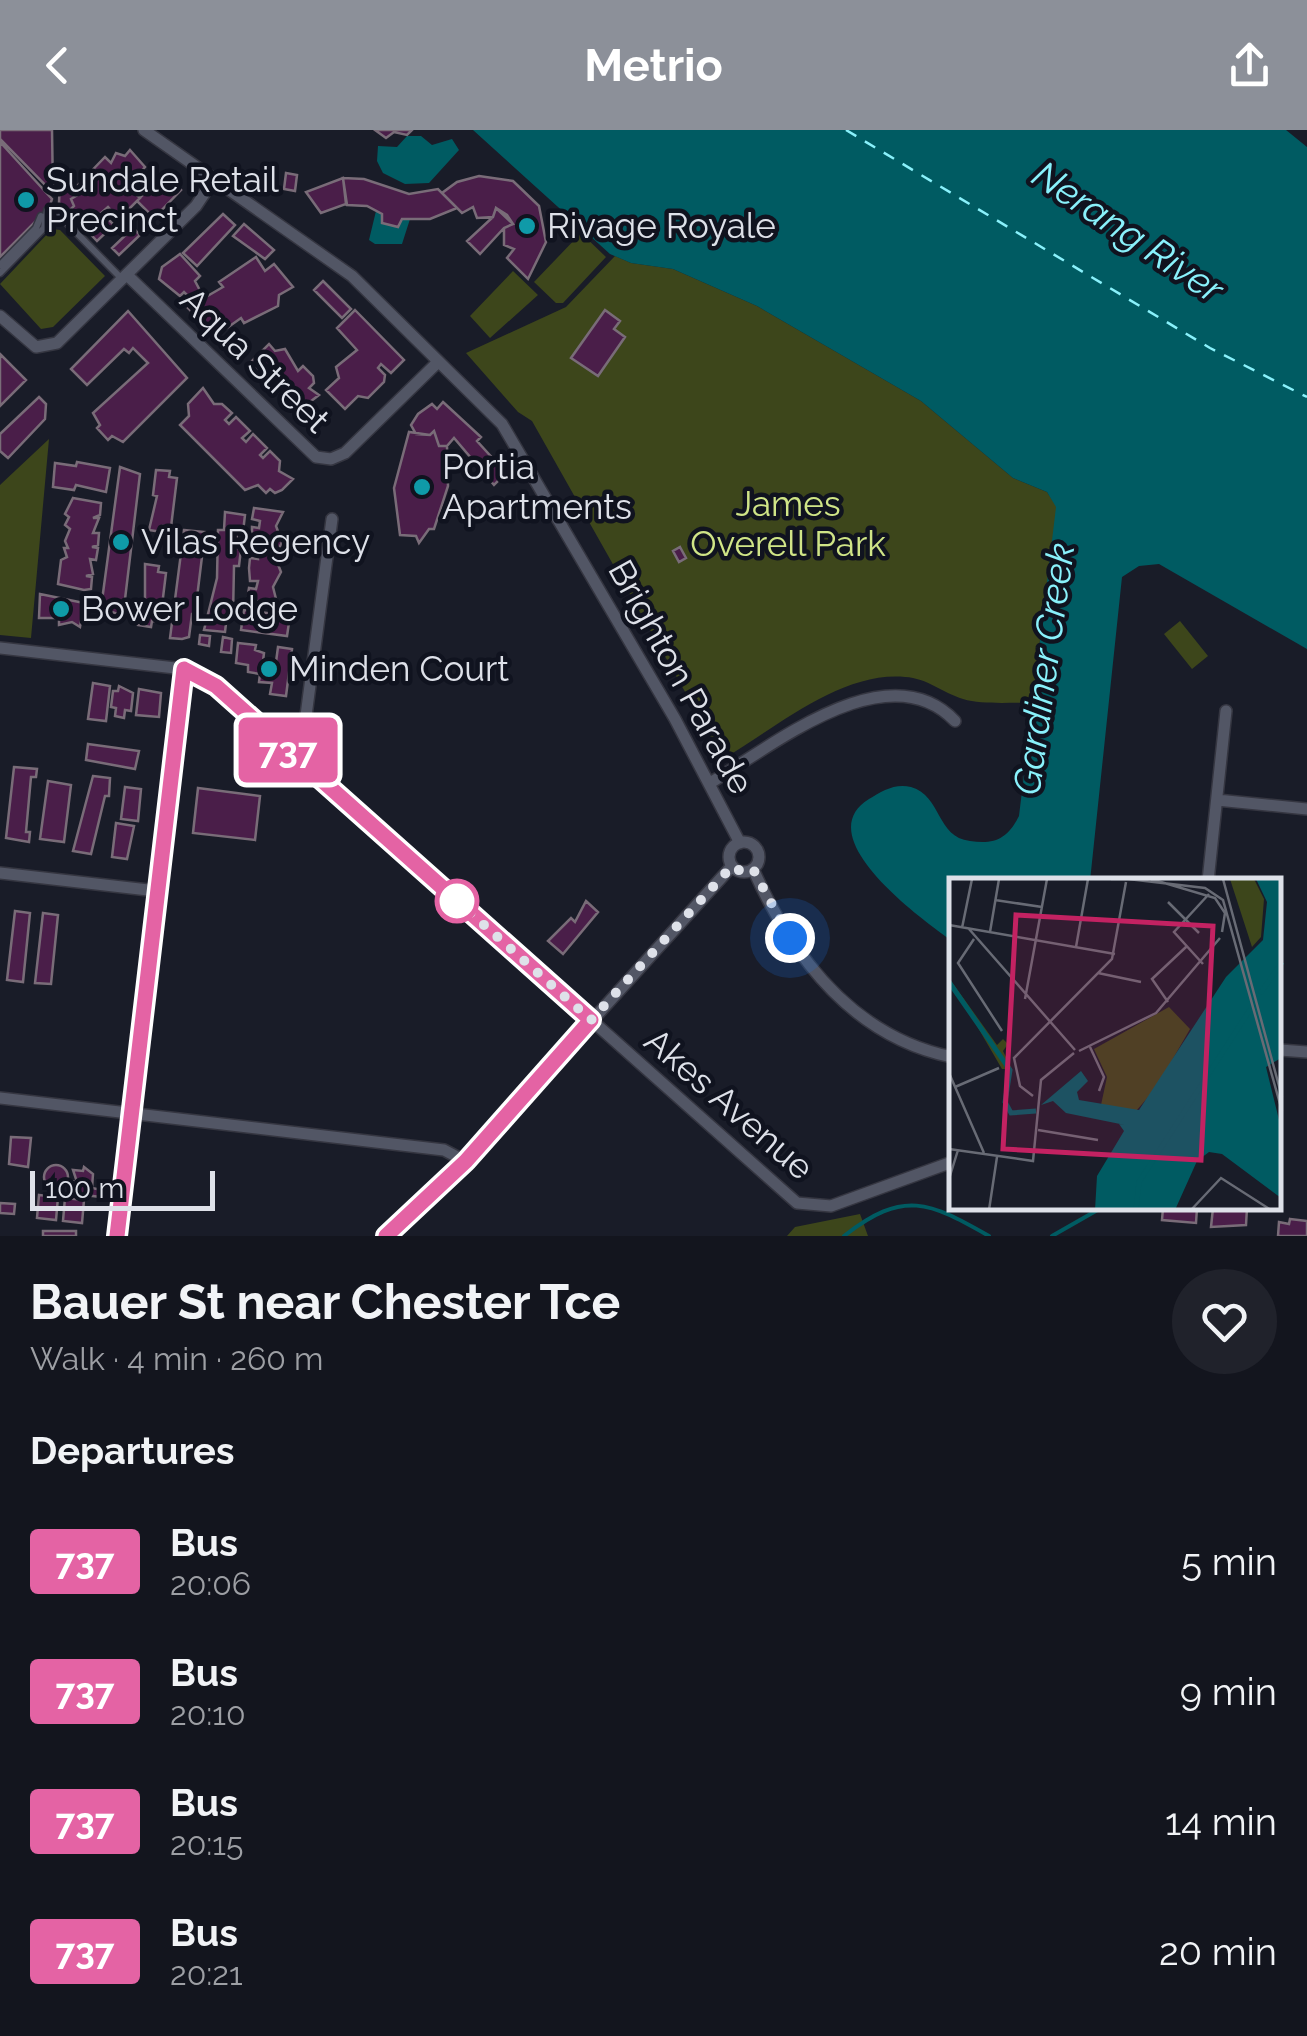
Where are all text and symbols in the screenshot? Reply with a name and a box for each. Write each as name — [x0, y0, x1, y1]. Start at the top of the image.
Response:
icon: back — [30, 38, 85, 93]
icon: share — [1222, 38, 1277, 93]
text: Metrio — [584, 39, 723, 92]
water label: Nerang River — [1024, 151, 1234, 313]
place label: Sundale Retail Precinct — [46, 159, 279, 240]
marker: Sundale Retail Precinct — [15, 189, 37, 211]
place label: Rivage Royale — [547, 205, 776, 246]
marker: Rivage Royale — [516, 215, 538, 237]
street label: Aqua Street — [173, 279, 338, 441]
place label: Portia Apartments — [442, 446, 632, 527]
marker: Portia Apartments — [411, 476, 433, 498]
park label: James Overell Park — [690, 483, 886, 564]
place label: Vilas Regency — [141, 521, 370, 562]
marker: Vilas Regency — [110, 531, 132, 553]
water label: Gardiner Creek — [1004, 540, 1083, 798]
street label: Brighton Parade — [600, 553, 763, 801]
place label: Bower Lodge — [81, 588, 298, 629]
marker: Bower Lodge — [50, 598, 72, 620]
place label: Minden Court — [289, 648, 509, 689]
marker: Minden Court — [258, 658, 280, 680]
line badge: 737 — [230, 718, 346, 782]
text: 737 — [259, 730, 317, 771]
inset map — [949, 878, 1282, 1211]
unlabelled marker — [436, 880, 478, 922]
your location — [765, 913, 815, 963]
street label: Akes Avenue — [637, 1019, 822, 1188]
scale bar — [30, 1166, 215, 1210]
text: 100 m — [45, 1172, 124, 1205]
button: heart — [1172, 1269, 1277, 1374]
text: Bauer St near Chester Tce — [30, 1274, 620, 1330]
text: Walk · 4 min · 260 m — [30, 1340, 323, 1377]
text: Departures — [30, 1428, 235, 1473]
text: Bus — [170, 1520, 238, 1565]
text: 5 min — [1181, 1539, 1277, 1584]
text: 737 — [56, 1541, 114, 1582]
text: 20:06 — [170, 1565, 251, 1602]
text: Bus — [170, 1650, 238, 1695]
text: 9 min — [1180, 1669, 1277, 1714]
text: 737 — [56, 1671, 114, 1712]
text: 20:10 — [170, 1695, 246, 1732]
text: Bus — [170, 1780, 238, 1825]
text: 14 min — [1165, 1799, 1277, 1844]
text: 737 — [56, 1801, 114, 1842]
text: 20:15 — [170, 1825, 243, 1862]
text: Bus — [170, 1910, 238, 1955]
text: 20 min — [1159, 1929, 1277, 1974]
text: 737 — [56, 1931, 114, 1972]
text: 20:21 — [170, 1955, 243, 1992]

